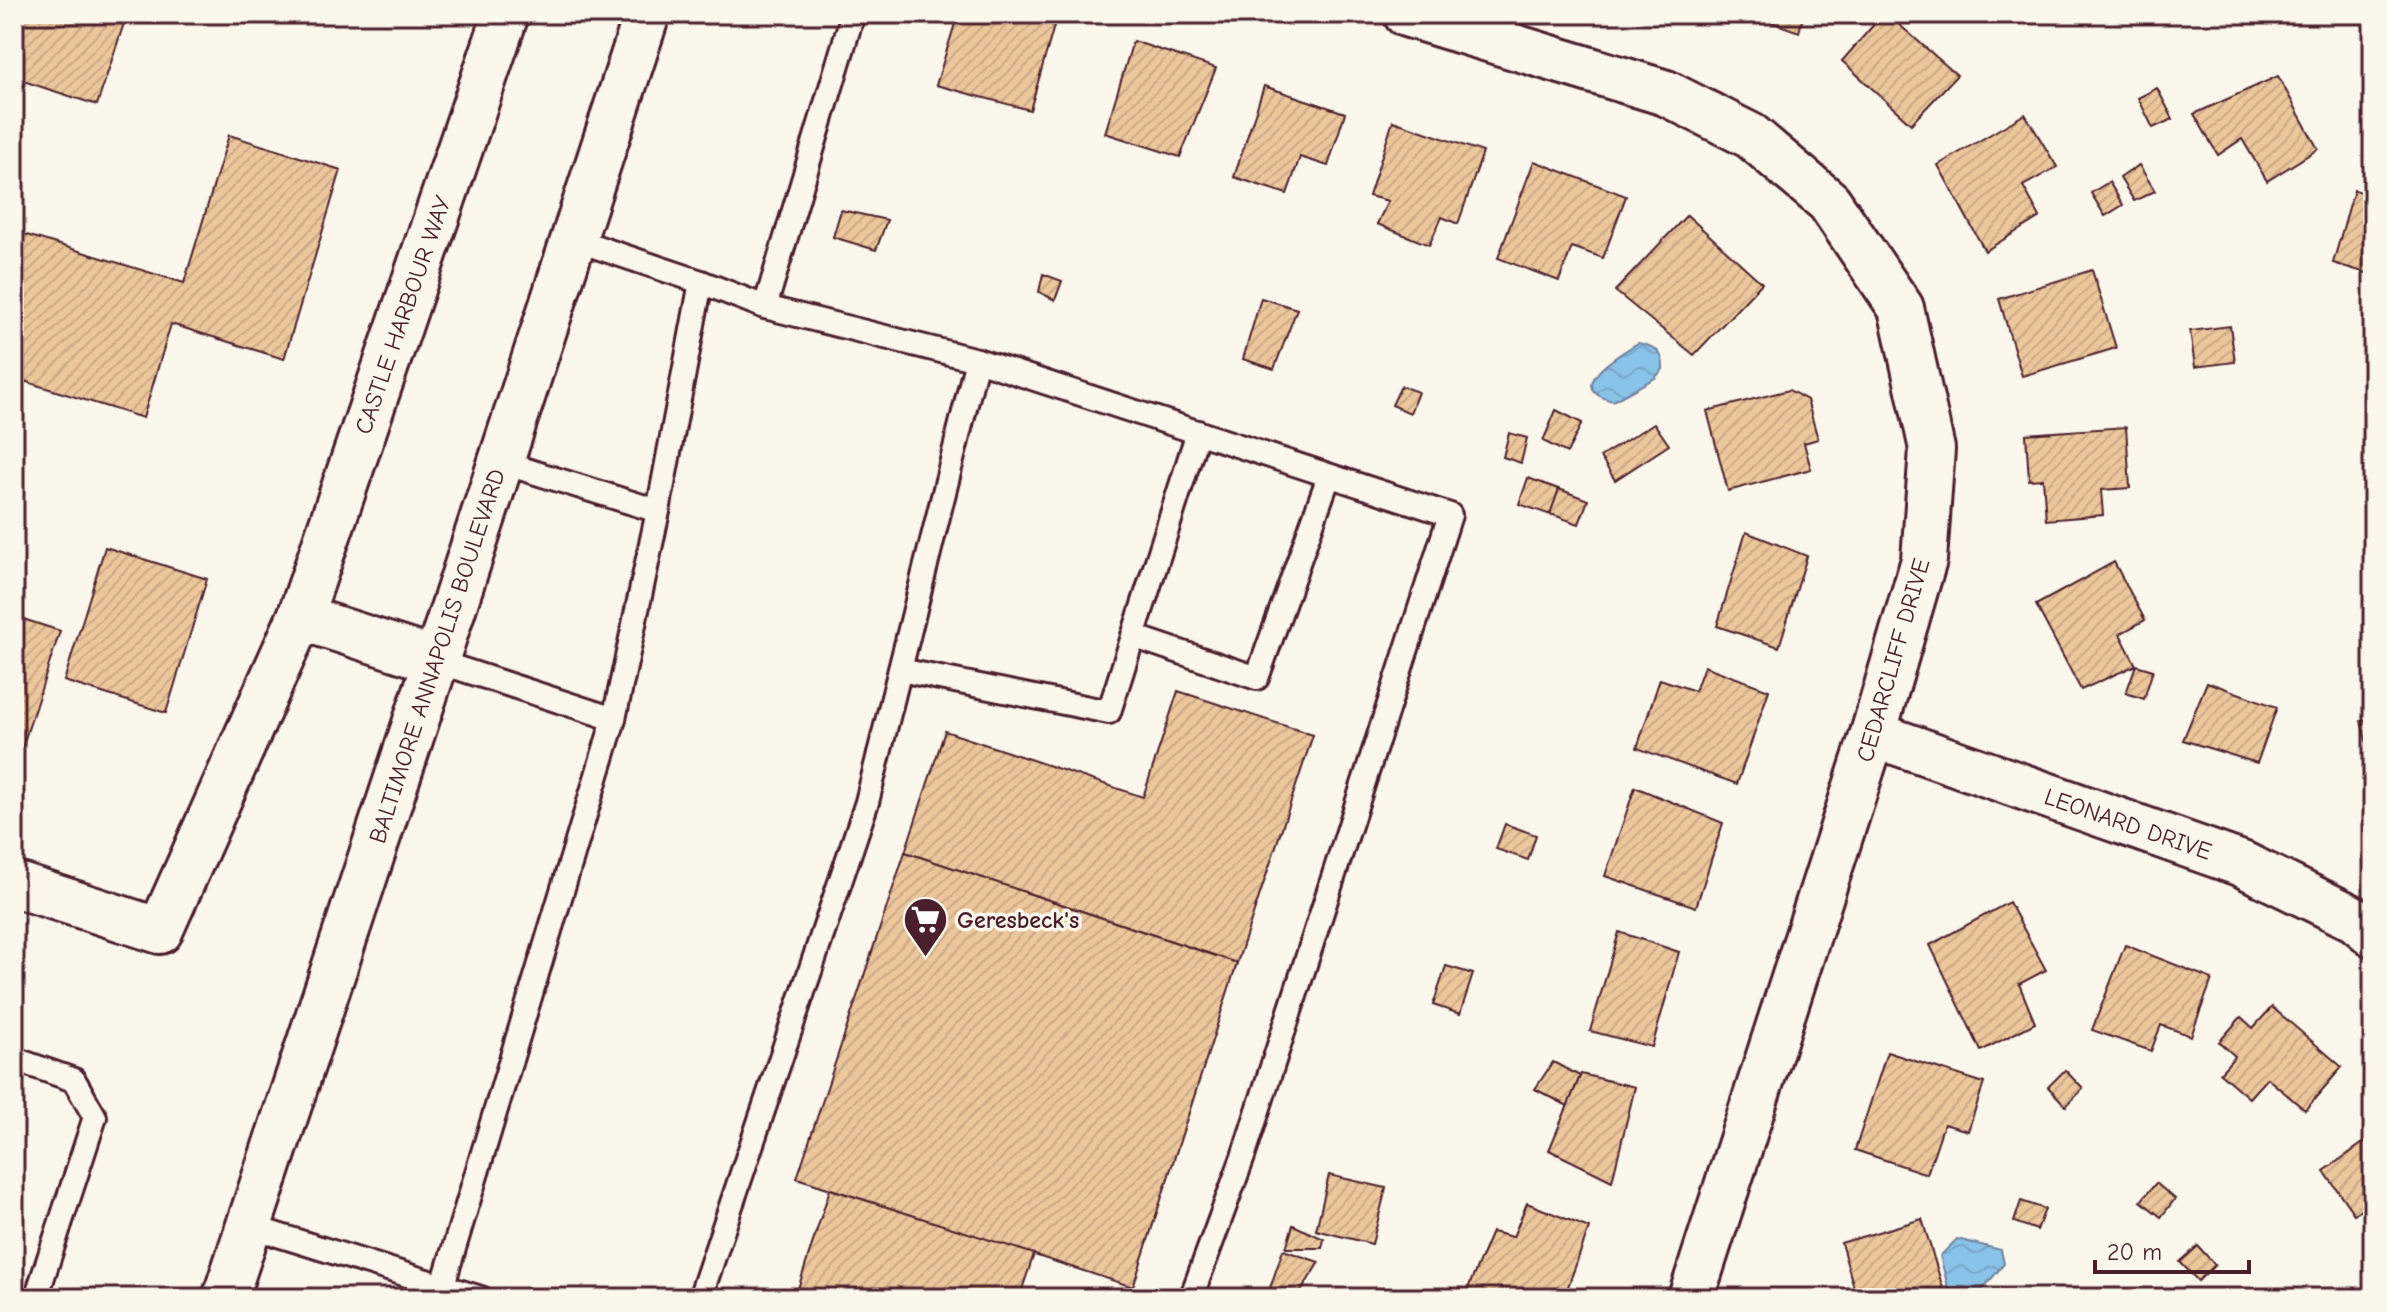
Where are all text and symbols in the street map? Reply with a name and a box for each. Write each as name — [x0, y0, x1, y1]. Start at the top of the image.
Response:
street label: CASTLE HARBOUR WAY — [349, 192, 457, 438]
street label: BALTIMORE ANNAPOLIS BOULEVARD — [363, 465, 511, 847]
street label: CEDARCLIFF DRIVE — [1851, 555, 1935, 765]
street label: LEONARD DRIVE — [2041, 782, 2215, 866]
supermarket icon: Geresbeck's — [902, 896, 950, 959]
place label: Geresbeck's — [957, 906, 1079, 934]
scale bar — [2095, 1224, 2249, 1274]
text: 20 m — [2107, 1238, 2162, 1266]

